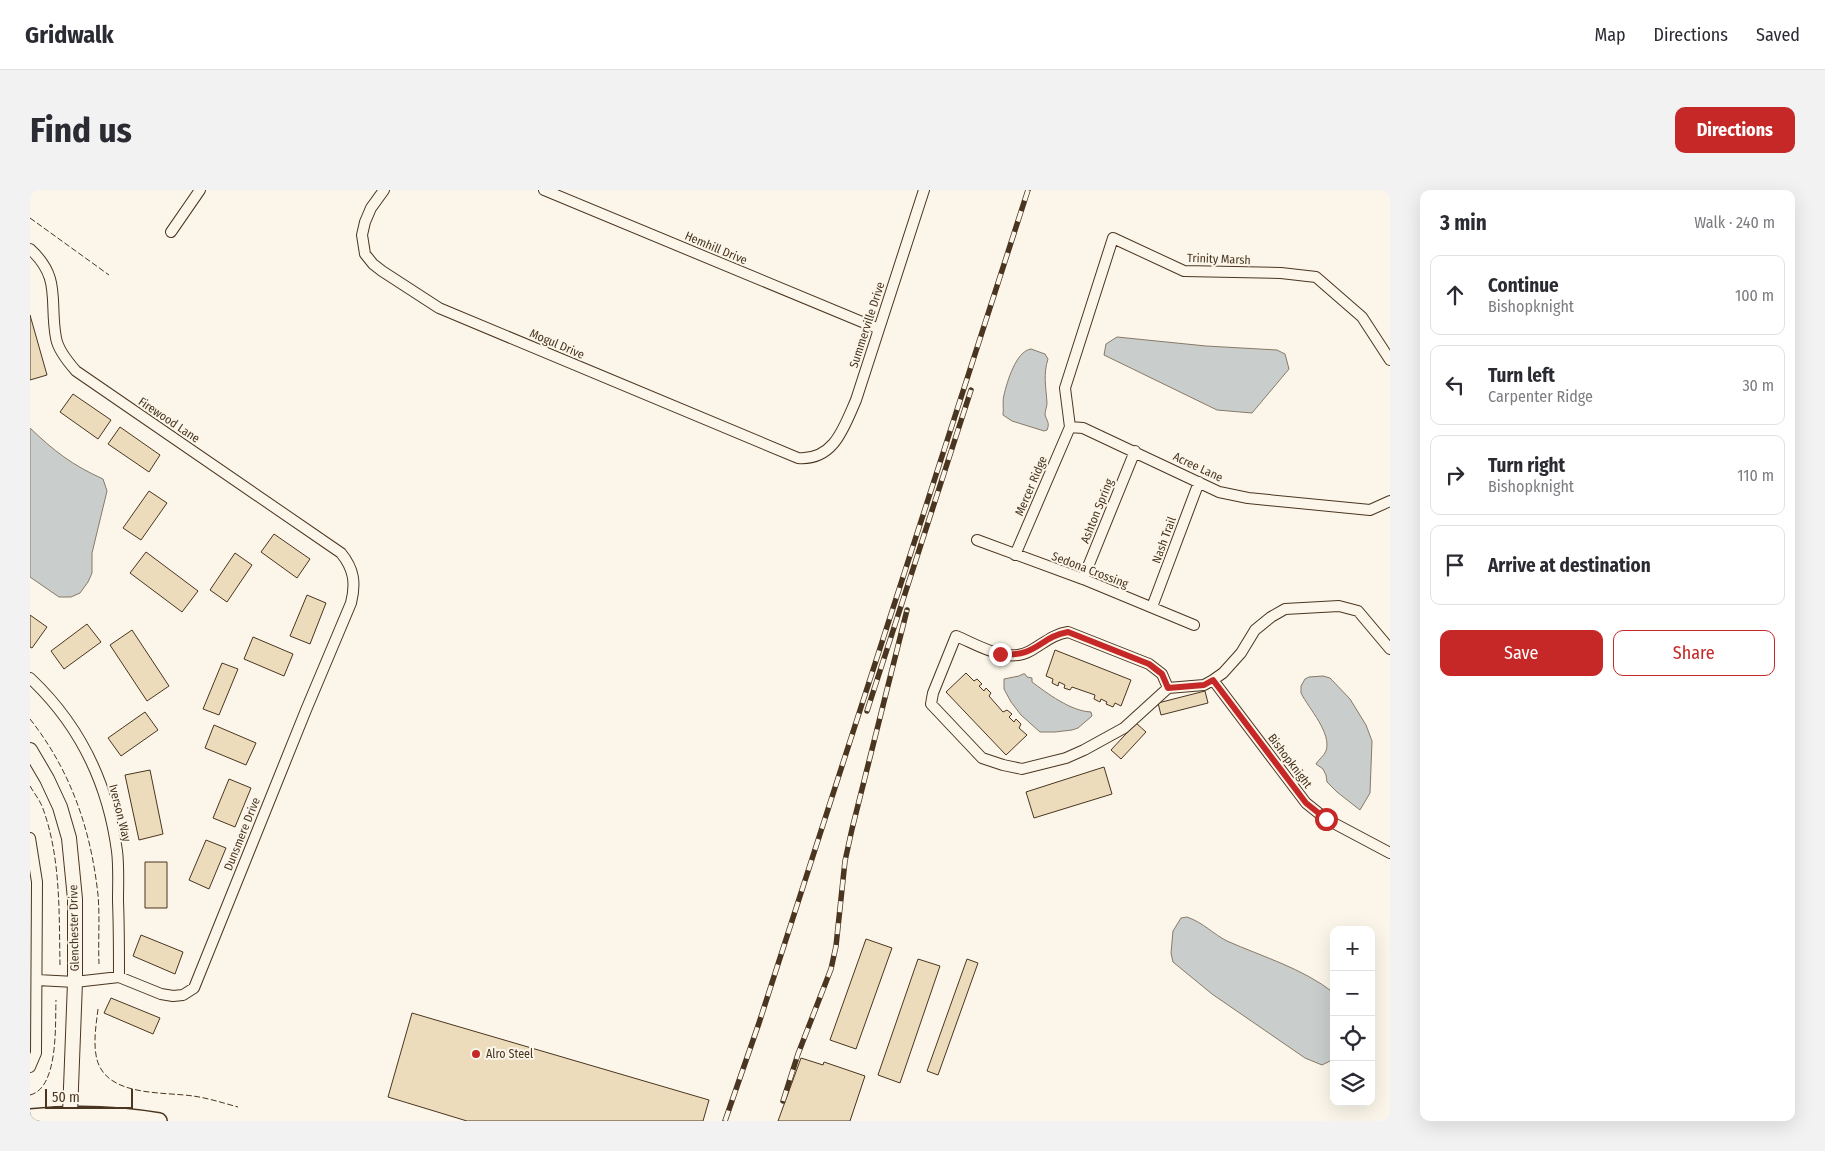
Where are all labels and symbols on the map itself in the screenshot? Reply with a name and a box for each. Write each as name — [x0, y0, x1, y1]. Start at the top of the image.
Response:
street label: Hemhill Drive — [683, 229, 749, 267]
street label: Trinity Marsh — [1187, 251, 1251, 267]
street label: Summerville Drive — [846, 280, 888, 370]
street label: Mogul Drive — [528, 326, 587, 362]
street label: Firewood Lane — [136, 394, 202, 446]
street label: Acree Lane — [1171, 449, 1225, 485]
street label: Mercer Ridge — [1012, 454, 1050, 518]
street label: Ashton Spring — [1078, 476, 1116, 545]
street label: Nash Trail — [1149, 515, 1179, 565]
street label: Sedona Crossing — [1050, 549, 1131, 591]
route end — [989, 643, 1012, 666]
street label: Bishopknight — [1265, 731, 1315, 791]
street label: Iverson Way — [106, 783, 134, 844]
street label: Dunsmere Drive — [221, 795, 263, 873]
route start — [1315, 808, 1338, 831]
street label: Glenchester Drive — [66, 884, 82, 972]
place label: Alro Steel — [486, 1047, 533, 1061]
marker: Alro Steel — [470, 1048, 482, 1060]
scale bar — [45, 1086, 132, 1109]

